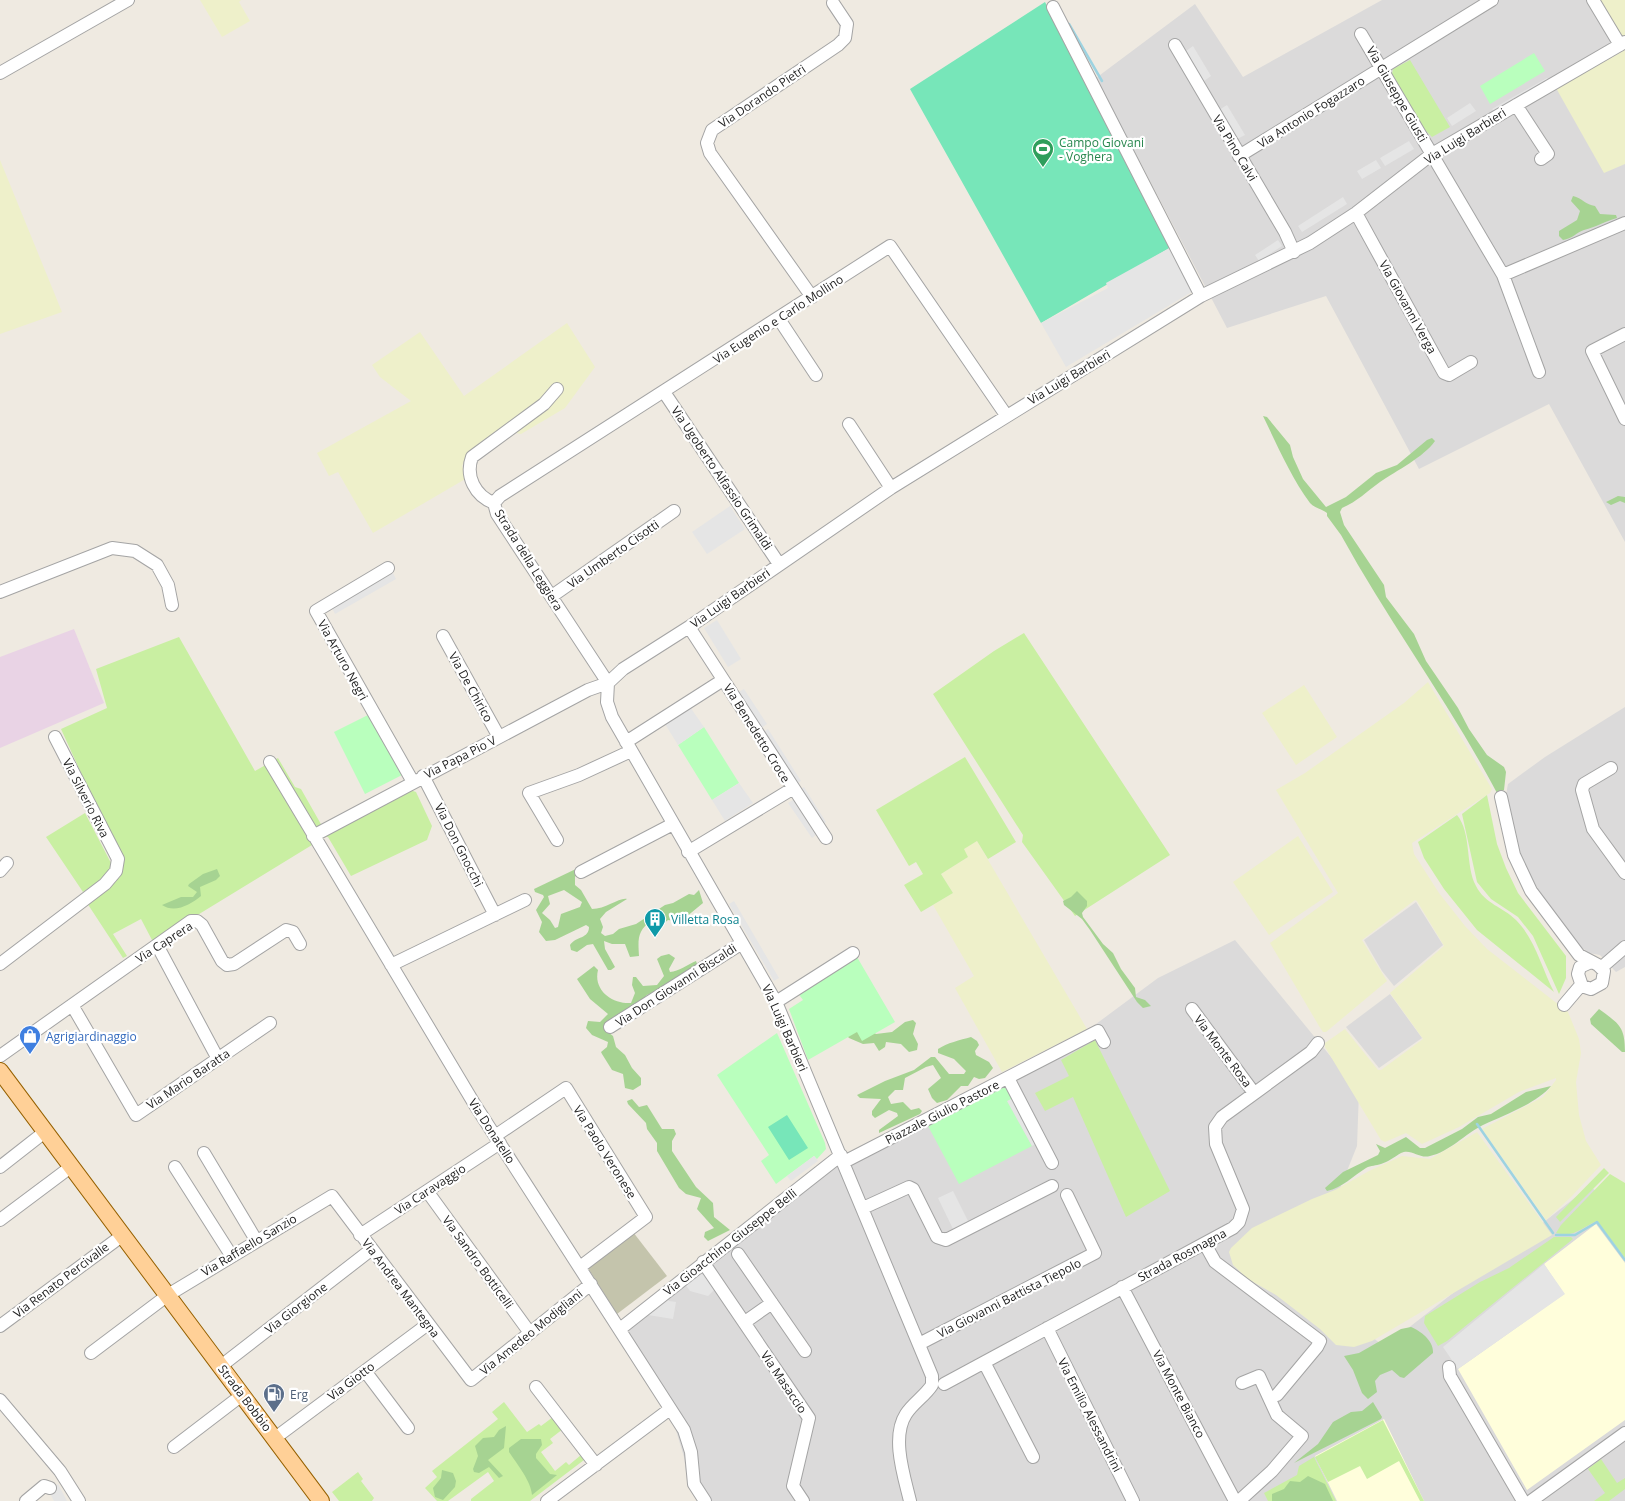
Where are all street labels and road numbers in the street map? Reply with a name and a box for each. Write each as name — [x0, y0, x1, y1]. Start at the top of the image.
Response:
street label: Via Giuseppe Giusti — [1363, 43, 1431, 145]
street label: Via Dorando Pietri — [715, 61, 809, 131]
street label: Via Antonio Fogazzaro — [1254, 72, 1368, 152]
street label: Via Luigi Barbieri — [1421, 104, 1509, 168]
street label: Via Pino Calvi — [1209, 112, 1261, 184]
street label: Via Giovanni Verga — [1375, 257, 1441, 357]
street label: Via Eugenio e Carlo Mollino — [710, 270, 846, 368]
street label: Via Luigi Barbieri — [1024, 346, 1114, 408]
street label: Via Ugoberto Alfassio Grimaldi — [667, 403, 777, 553]
street label: Strada della Leggiera — [491, 506, 567, 614]
street label: Via Umberto Cisotti — [564, 516, 662, 592]
street label: Via Luigi Barbieri — [687, 564, 773, 632]
street label: Via Arturo Negri — [314, 617, 372, 703]
street label: Via De Chirico — [445, 649, 497, 725]
street label: Via Benedetto Croce — [720, 680, 794, 786]
street label: Via Papa Pio V — [421, 731, 500, 782]
street label: Via Silverio Riva — [59, 756, 113, 840]
street label: Via Don Gnocchi — [431, 800, 487, 890]
street label: Via Caprera — [132, 917, 196, 967]
street label: Via Don Giovanni Biscaldi — [612, 939, 740, 1031]
street label: Via Luigi Barbieri — [758, 982, 812, 1074]
street label: Via Monte Rosa — [1190, 1011, 1256, 1091]
street label: Via Mario Baratta — [143, 1045, 233, 1113]
street label: Piazzale Giulio Pastore — [882, 1076, 1002, 1148]
street label: Via Donatello — [465, 1095, 519, 1167]
street label: Via Paolo Veronese — [569, 1102, 641, 1202]
street label: Via Caravaggio — [391, 1160, 469, 1218]
street label: Via Gioacchino Giuseppe Belli — [660, 1185, 800, 1299]
street label: Via Raffaello Sanzio — [198, 1210, 300, 1280]
street label: Via Sandro Botticelli — [438, 1212, 518, 1312]
street label: Strada Rosmagna — [1135, 1224, 1229, 1286]
street label: Via Andrea Mantegna — [358, 1235, 444, 1341]
street label: Via Renato Percivalle — [10, 1238, 113, 1322]
street label: Via Giovanni Battista Tiepolo — [934, 1254, 1084, 1342]
street label: Via Giorgione — [261, 1278, 331, 1338]
street label: Via Amedeo Modigliani — [476, 1285, 586, 1379]
street label: Via Monte Bianco — [1149, 1347, 1209, 1441]
street label: Via Masaccio — [757, 1348, 811, 1416]
street label: Via Emilio Alessandrini — [1054, 1355, 1126, 1475]
street label: Via Giotto — [324, 1358, 378, 1404]
street label: Strada Bobbio — [214, 1361, 276, 1435]

